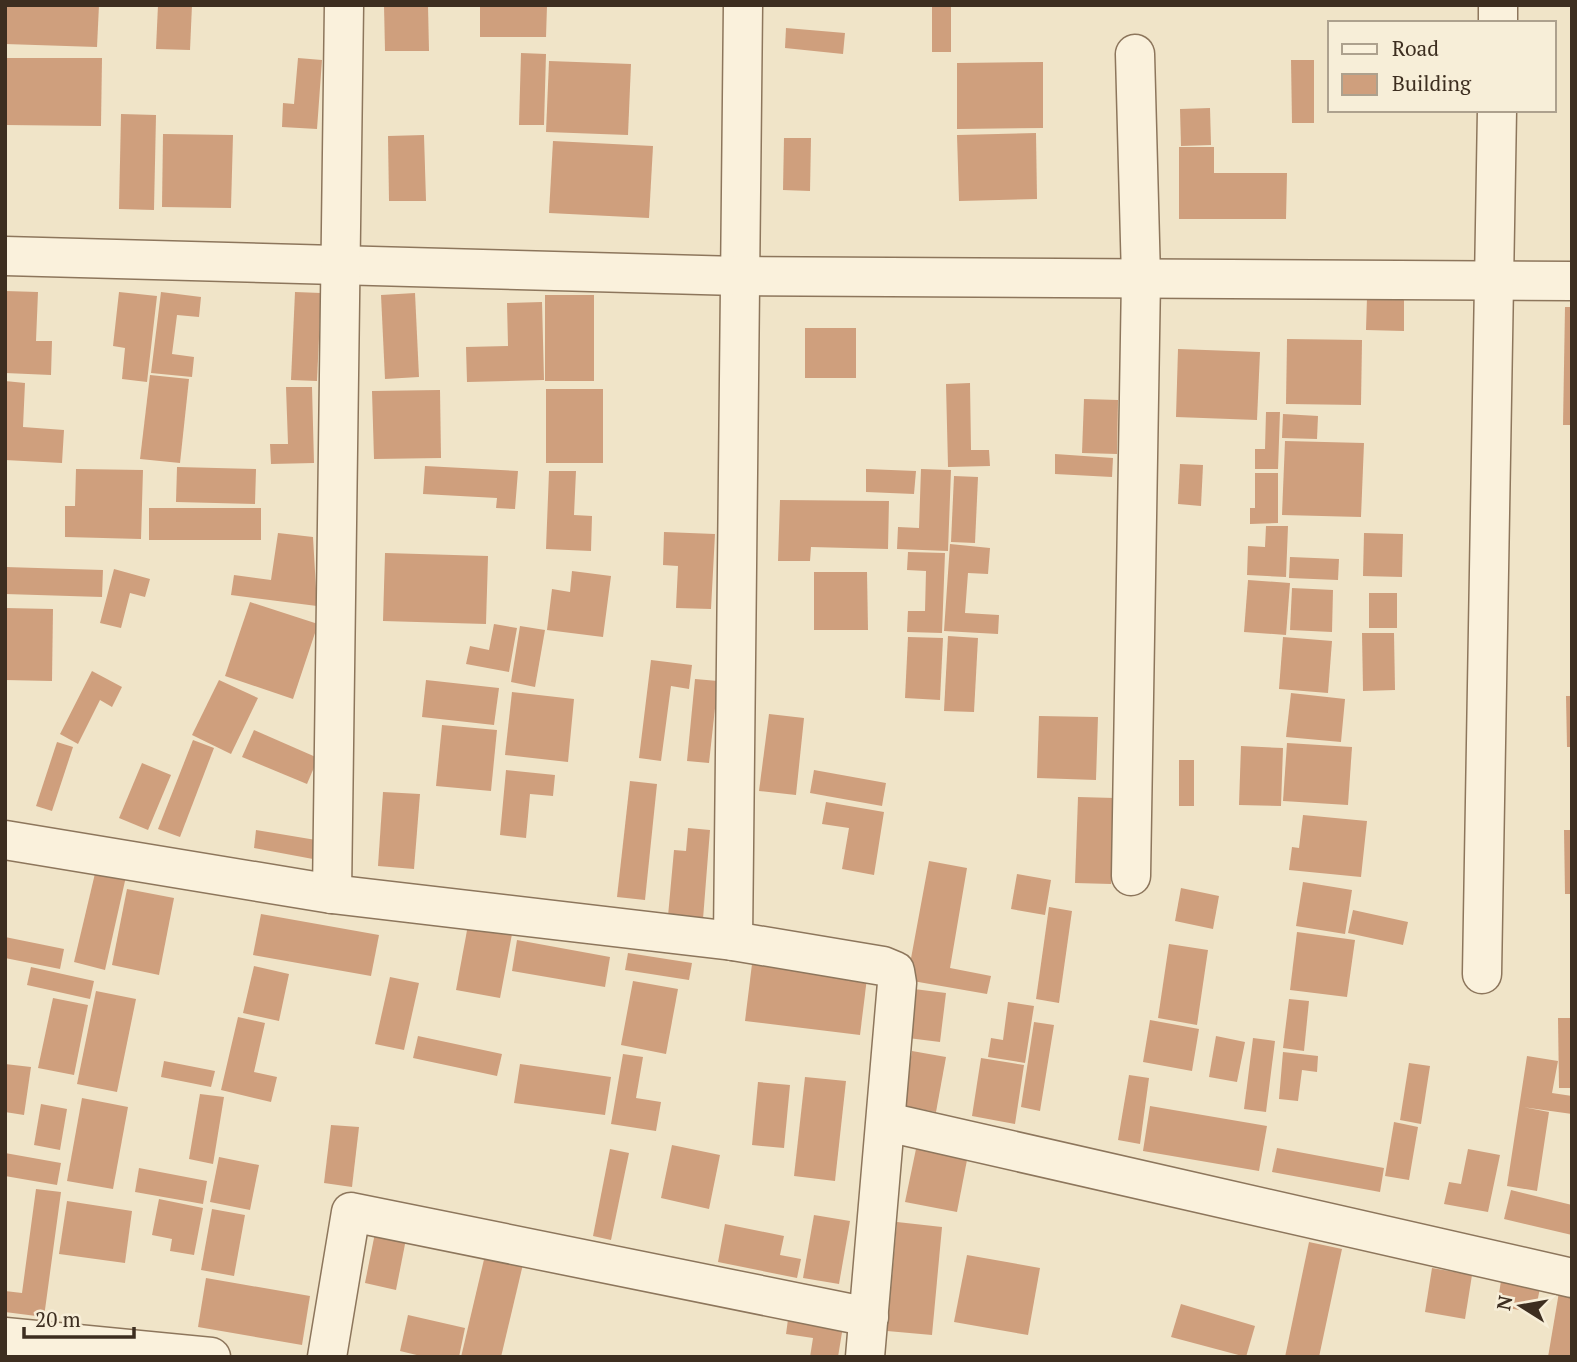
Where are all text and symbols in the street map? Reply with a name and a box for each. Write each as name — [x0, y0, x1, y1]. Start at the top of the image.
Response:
legend — [1328, 21, 1556, 112]
text: Road — [1392, 34, 1439, 62]
text: Building — [1392, 69, 1472, 97]
north arrow — [1486, 1271, 1556, 1341]
text: N — [1490, 1293, 1518, 1312]
scale bar — [24, 1296, 135, 1340]
text: 20 m — [35, 1305, 81, 1333]

